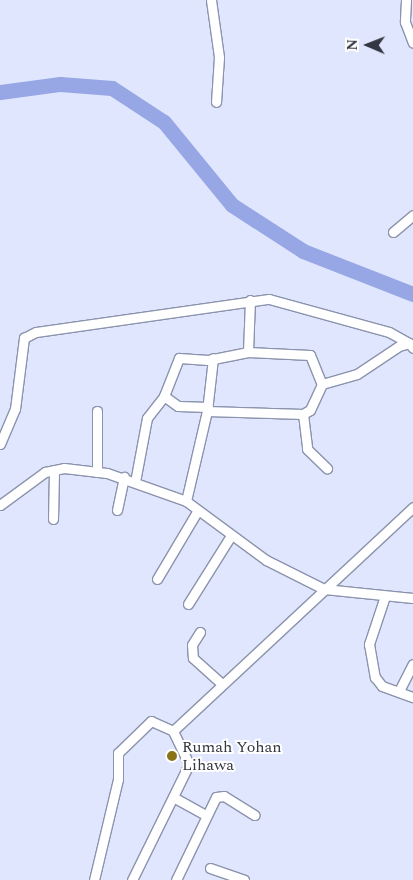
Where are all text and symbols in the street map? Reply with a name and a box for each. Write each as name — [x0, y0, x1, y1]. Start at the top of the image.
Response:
north arrow — [343, 20, 393, 70]
text: N — [342, 39, 363, 51]
place label: Rumah Yohan Lihawa — [182, 737, 282, 775]
marker: Rumah Yohan Lihawa — [166, 750, 178, 762]

